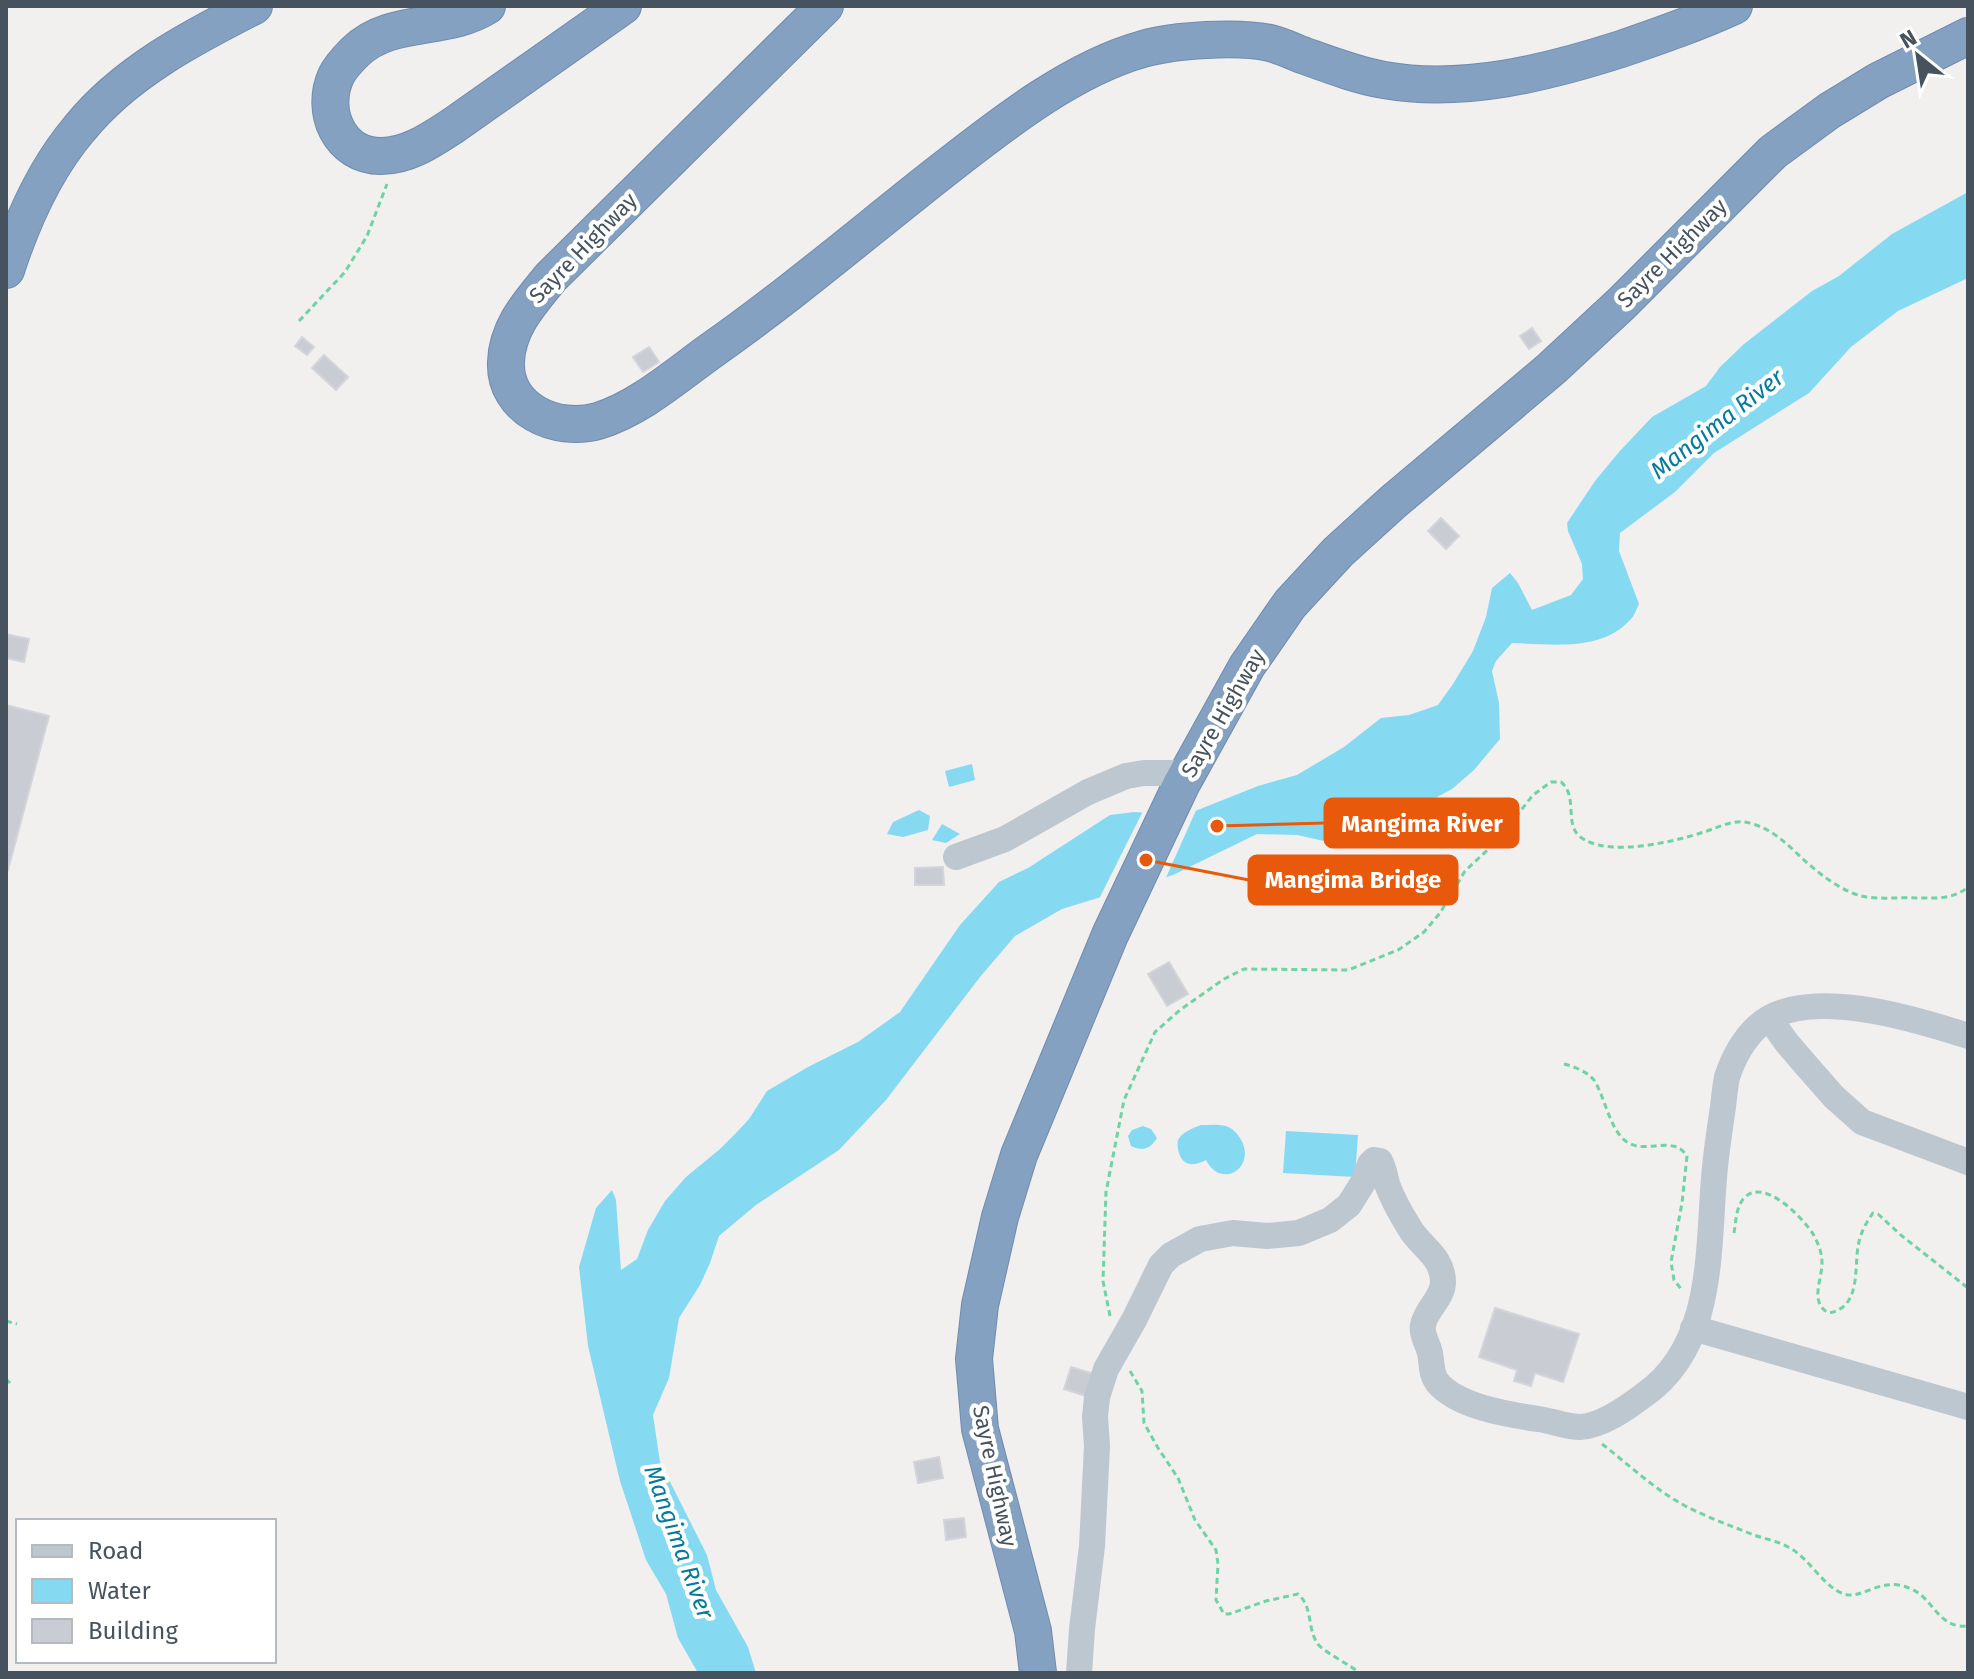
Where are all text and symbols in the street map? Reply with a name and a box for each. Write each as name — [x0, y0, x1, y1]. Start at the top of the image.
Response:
north arrow — [1878, 16, 1958, 96]
text: N — [1895, 24, 1921, 54]
street label: Sayre Highway — [523, 187, 643, 309]
street label: Sayre Highway — [1612, 193, 1732, 313]
water label: Mangima River — [1645, 363, 1790, 485]
street label: Sayre Highway — [1175, 644, 1271, 782]
callout: Mangima River — [1325, 799, 1518, 847]
text: Mangima River — [1341, 810, 1503, 838]
callout: Mangima Bridge — [1249, 856, 1457, 904]
text: Mangima Bridge — [1265, 866, 1441, 894]
street label: Sayre Highway — [967, 1403, 1023, 1549]
water label: Mangima River — [638, 1462, 720, 1623]
legend — [16, 1519, 276, 1663]
text: Road — [88, 1537, 143, 1565]
text: Water — [88, 1577, 152, 1605]
text: Building — [88, 1617, 178, 1645]

